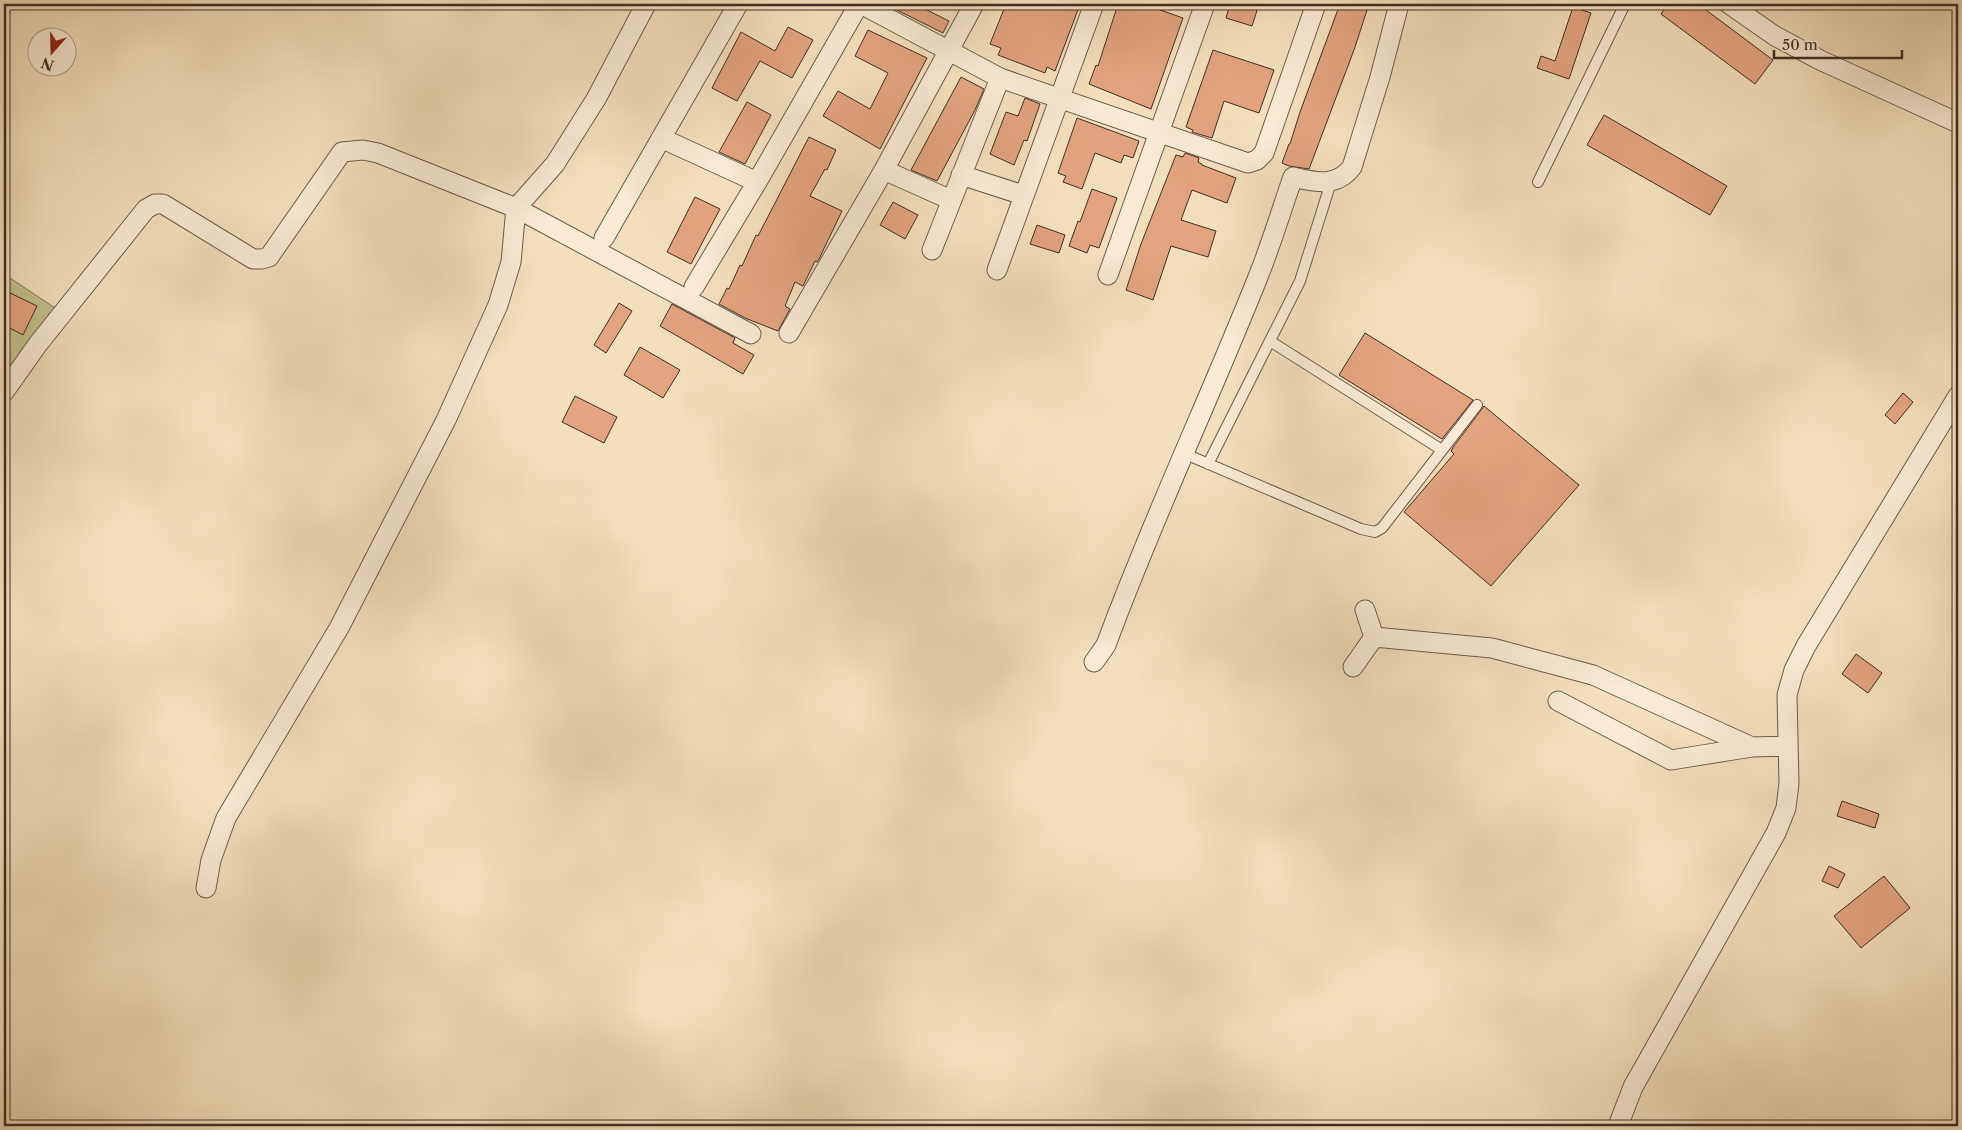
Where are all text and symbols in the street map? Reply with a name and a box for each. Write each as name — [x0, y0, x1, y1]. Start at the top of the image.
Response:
north arrow — [28, 28, 78, 78]
scale bar — [1774, 28, 1902, 60]
text: 50 m — [1782, 35, 1818, 54]
text: N — [39, 54, 56, 75]

